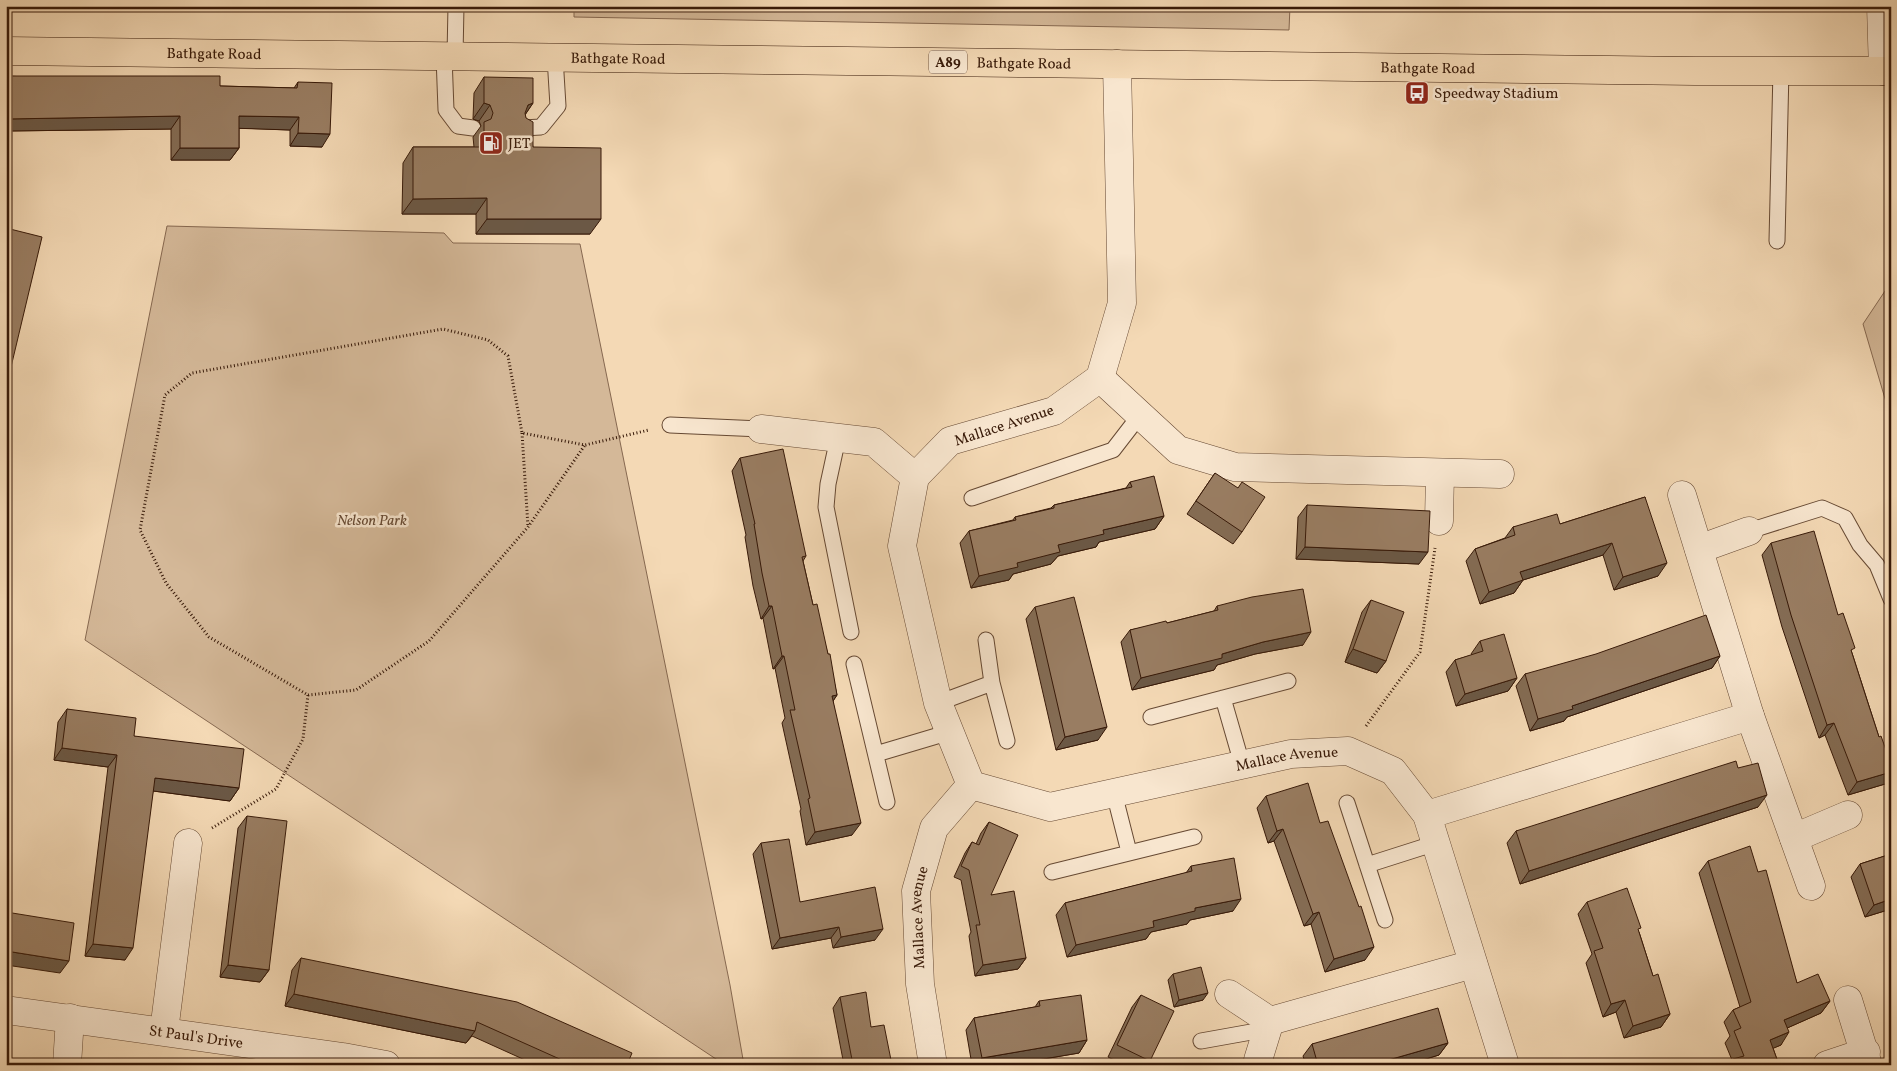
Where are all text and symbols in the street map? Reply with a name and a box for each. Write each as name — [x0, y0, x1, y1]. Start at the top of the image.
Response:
street label: Bathgate Road — [166, 44, 262, 66]
street label: Bathgate Road — [570, 49, 666, 71]
road number: A89 — [929, 51, 967, 74]
street label: Bathgate Road — [976, 53, 1071, 76]
street label: Bathgate Road — [1380, 58, 1475, 80]
bus stop icon: Speedway Stadium — [1404, 80, 1430, 106]
place label: Speedway Stadium — [1434, 84, 1559, 105]
fuel station icon: JET — [478, 130, 504, 156]
place label: JET — [508, 134, 531, 155]
street label: Mallace Avenue — [952, 400, 1057, 452]
park label: Nelson Park — [337, 511, 407, 532]
street label: Mallace Avenue — [1234, 743, 1339, 778]
street label: Mallace Avenue — [907, 864, 935, 969]
street label: St Paul's Drive — [148, 1021, 244, 1055]

